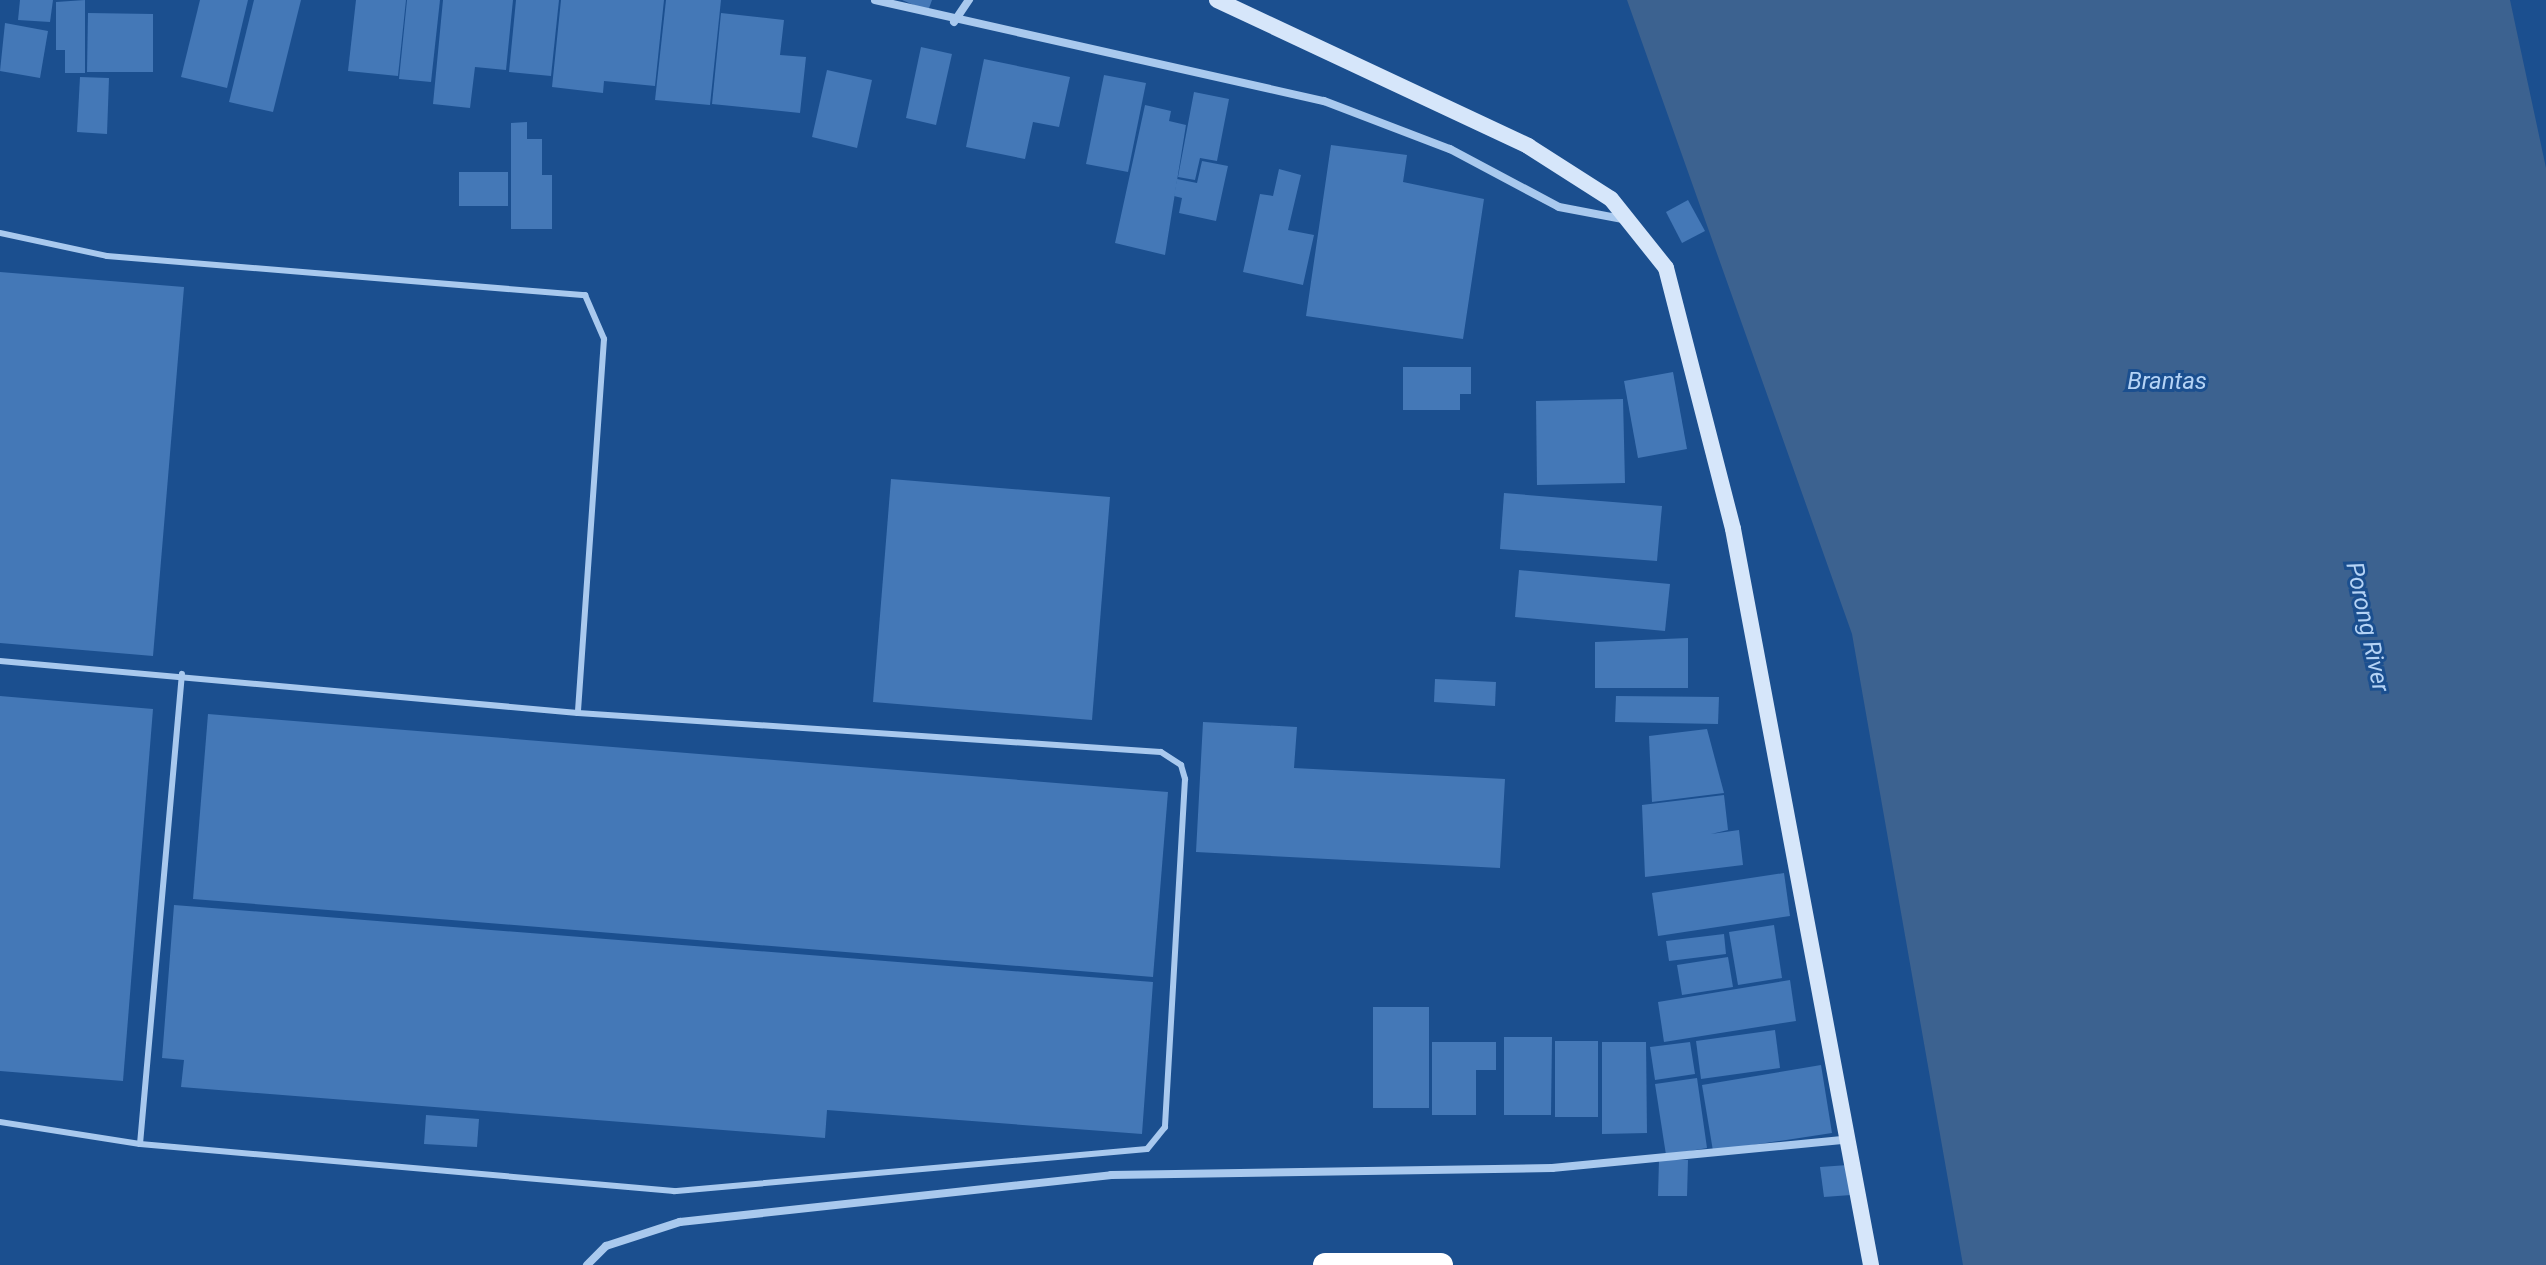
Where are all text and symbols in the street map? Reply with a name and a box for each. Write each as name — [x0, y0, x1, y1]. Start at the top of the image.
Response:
water label: Brantas — [2127, 368, 2207, 396]
water label: Porong River — [2339, 559, 2395, 695]

